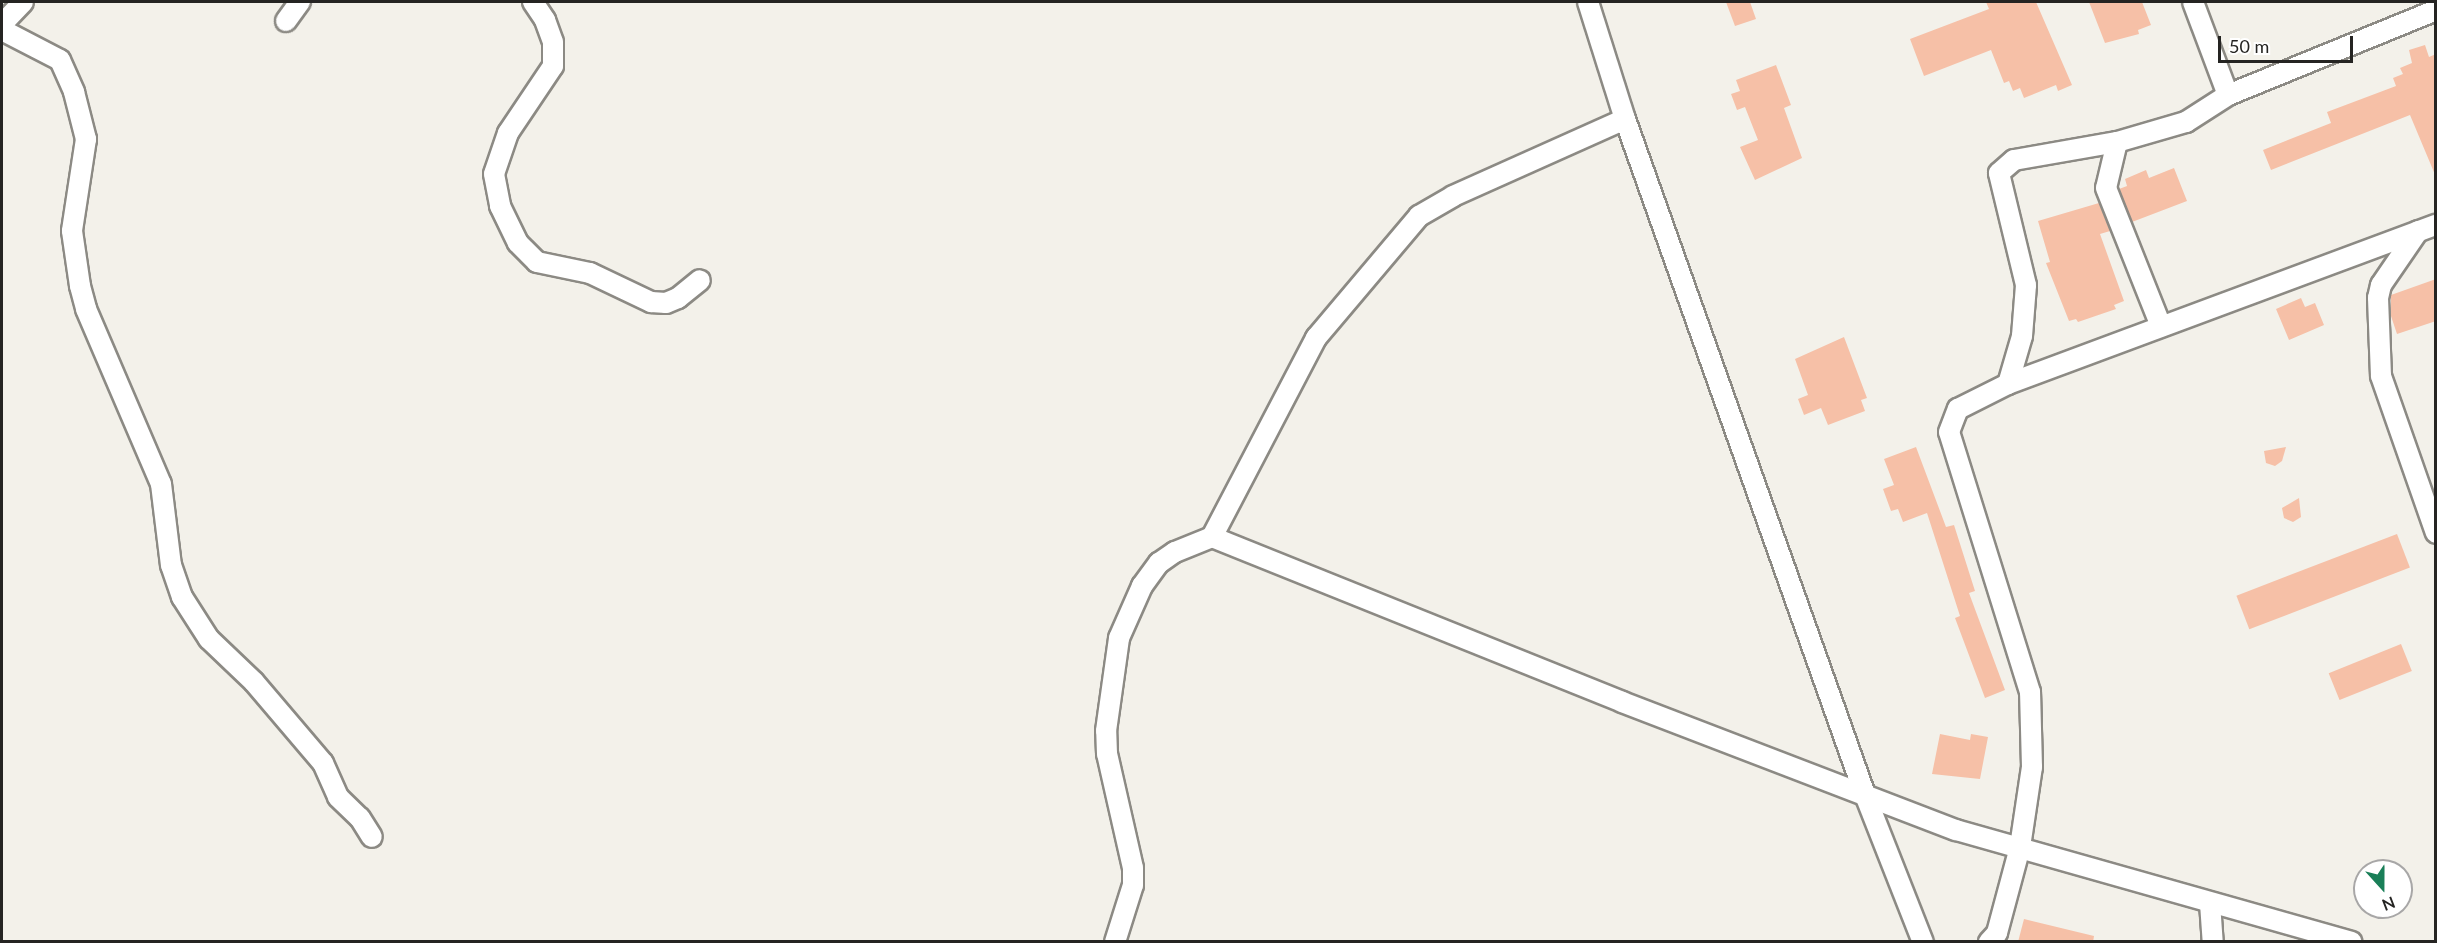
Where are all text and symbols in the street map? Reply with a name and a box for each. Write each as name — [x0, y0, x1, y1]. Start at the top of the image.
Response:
scale bar — [2221, 24, 2356, 62]
text: 50 m — [2229, 35, 2269, 57]
north arrow — [2353, 859, 2413, 919]
text: N — [2380, 893, 2398, 915]

